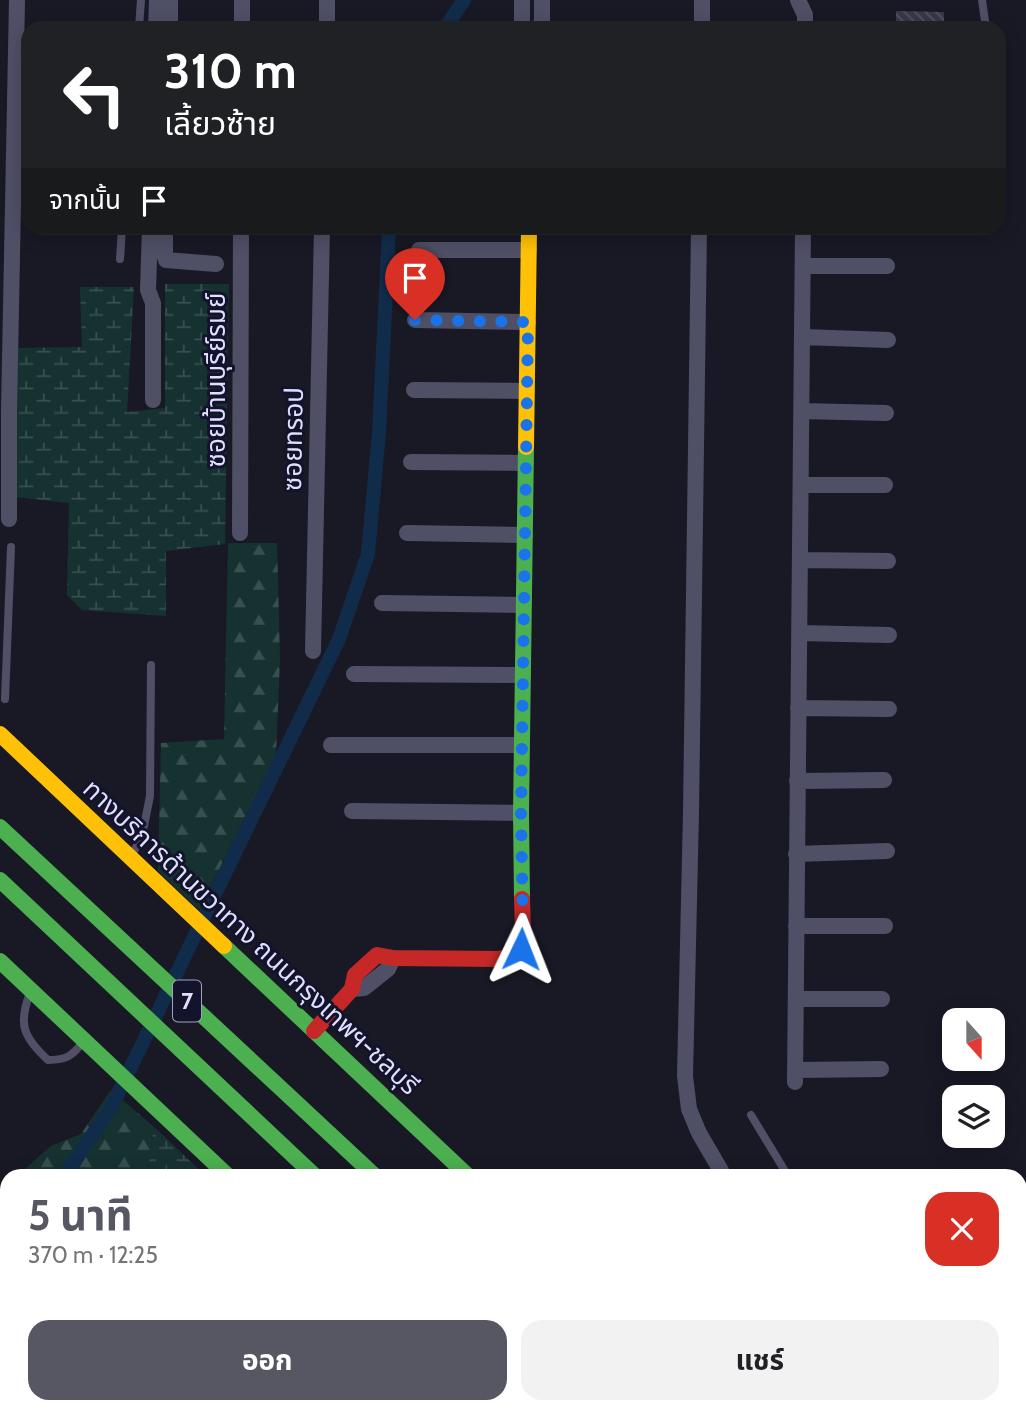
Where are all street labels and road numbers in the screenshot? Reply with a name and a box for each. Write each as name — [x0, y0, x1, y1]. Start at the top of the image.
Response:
street label: ซอยบ้านบุรีย์รมย์ — [200, 292, 232, 467]
street label: ซอยทรอป — [276, 387, 310, 491]
street label: ทางบริการด้านขวาทาง ถนนกรุงเทพฯ-ชลบุรี — [77, 773, 425, 1101]
road number: 7 — [173, 981, 201, 1021]

